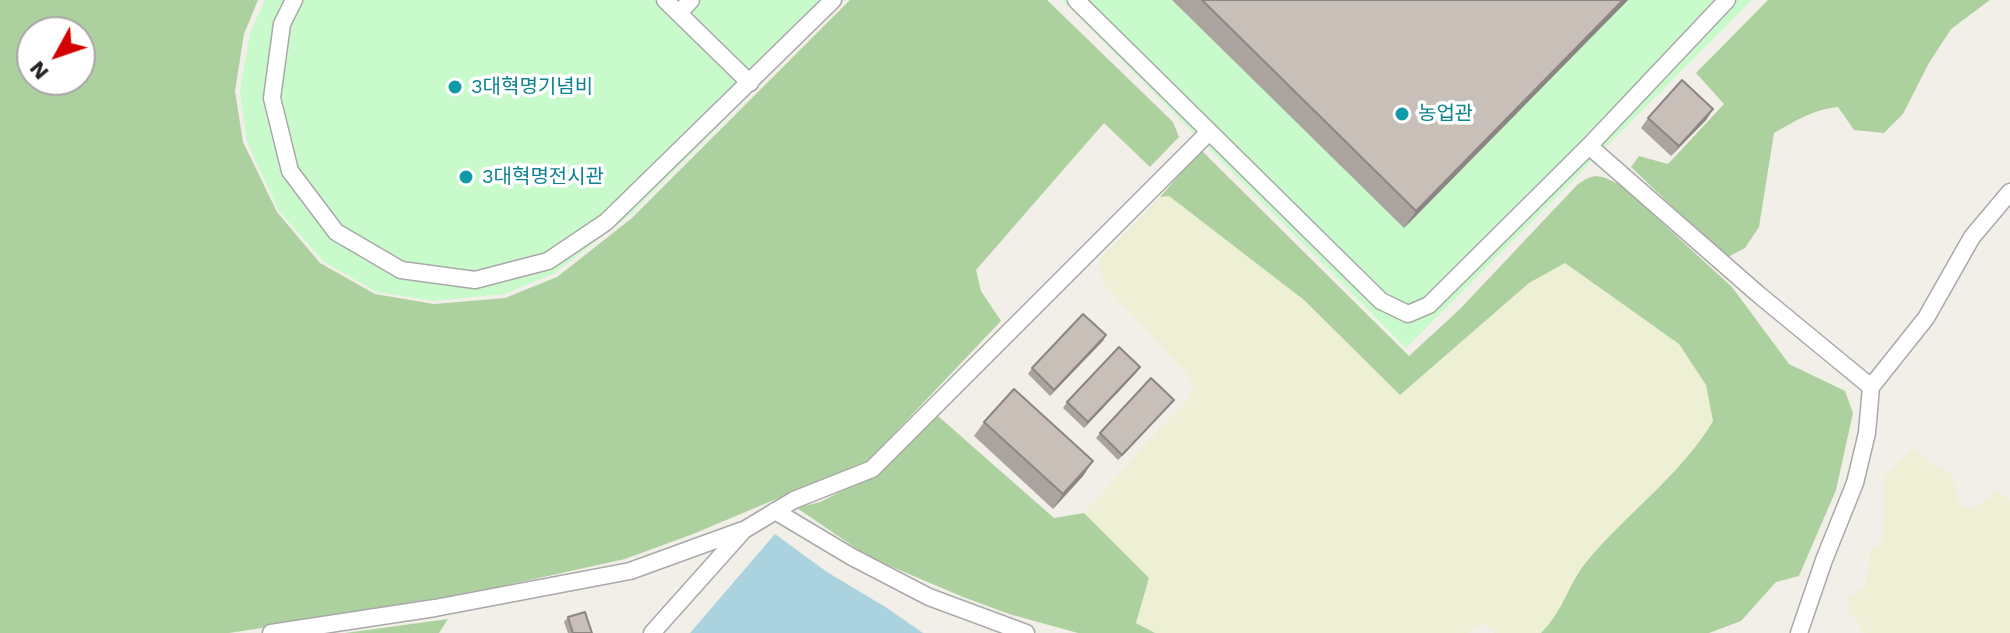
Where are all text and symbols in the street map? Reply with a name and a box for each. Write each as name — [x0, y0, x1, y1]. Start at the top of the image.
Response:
north arrow — [16, 16, 96, 96]
text: N — [24, 56, 54, 85]
place label: 3대혁명기념비 — [471, 75, 593, 99]
marker: 3대혁명기념비 — [446, 78, 464, 96]
place label: 농업관 — [1418, 102, 1473, 126]
marker: 농업관 — [1393, 105, 1411, 123]
place label: 3대혁명전시관 — [482, 165, 604, 189]
marker: 3대혁명전시관 — [457, 168, 475, 186]

